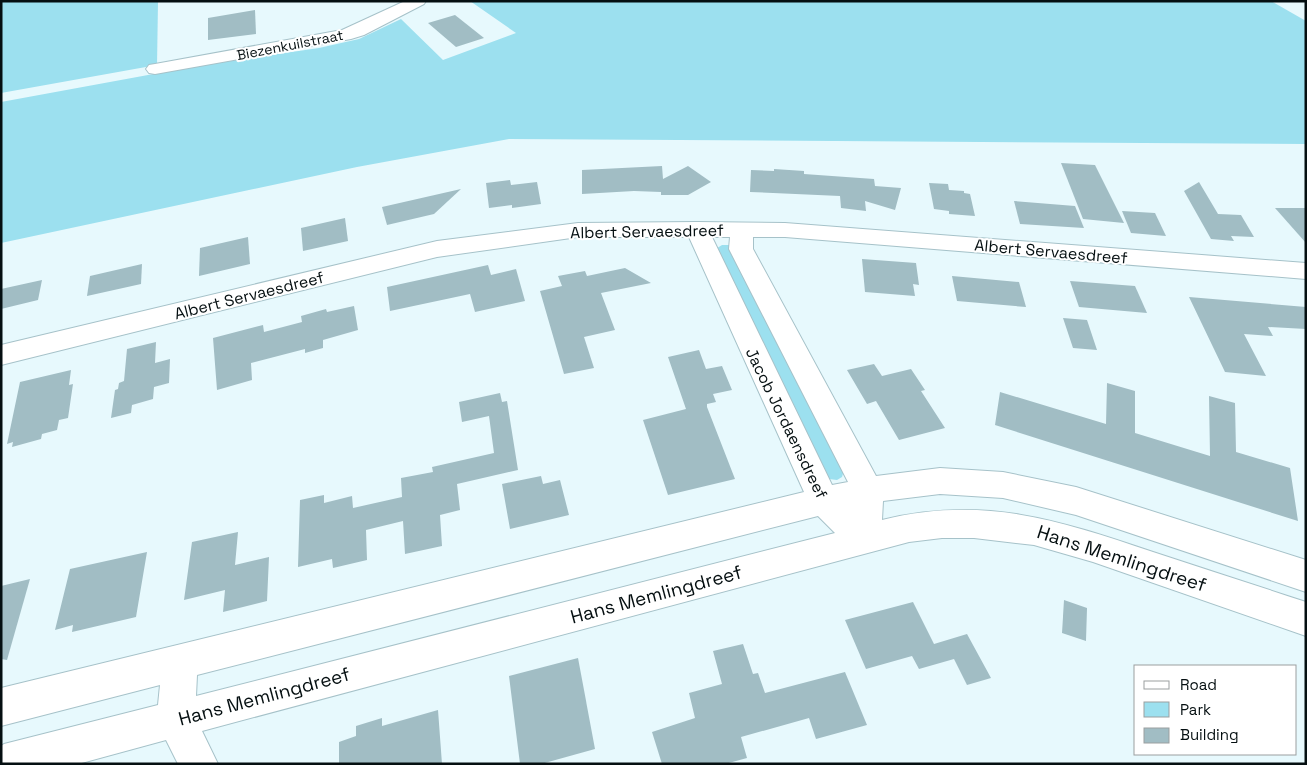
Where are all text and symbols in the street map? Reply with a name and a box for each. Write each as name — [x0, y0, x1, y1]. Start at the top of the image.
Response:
street label: Biezenkuilstraat — [235, 26, 345, 64]
street label: Albert Servaesdreef — [570, 220, 724, 243]
street label: Albert Servaesdreef — [974, 234, 1128, 269]
street label: Albert Servaesdreef — [172, 267, 326, 324]
street label: Jacob Jordaensdreef — [741, 344, 832, 502]
street label: Hans Memlingdreef — [1034, 519, 1210, 598]
street label: Hans Memlingdreef — [568, 560, 745, 629]
street label: Hans Memlingdreef — [176, 662, 353, 731]
legend — [1134, 665, 1297, 755]
text: Road — [1180, 675, 1217, 694]
text: Park — [1180, 700, 1211, 719]
text: Building — [1180, 725, 1239, 744]

